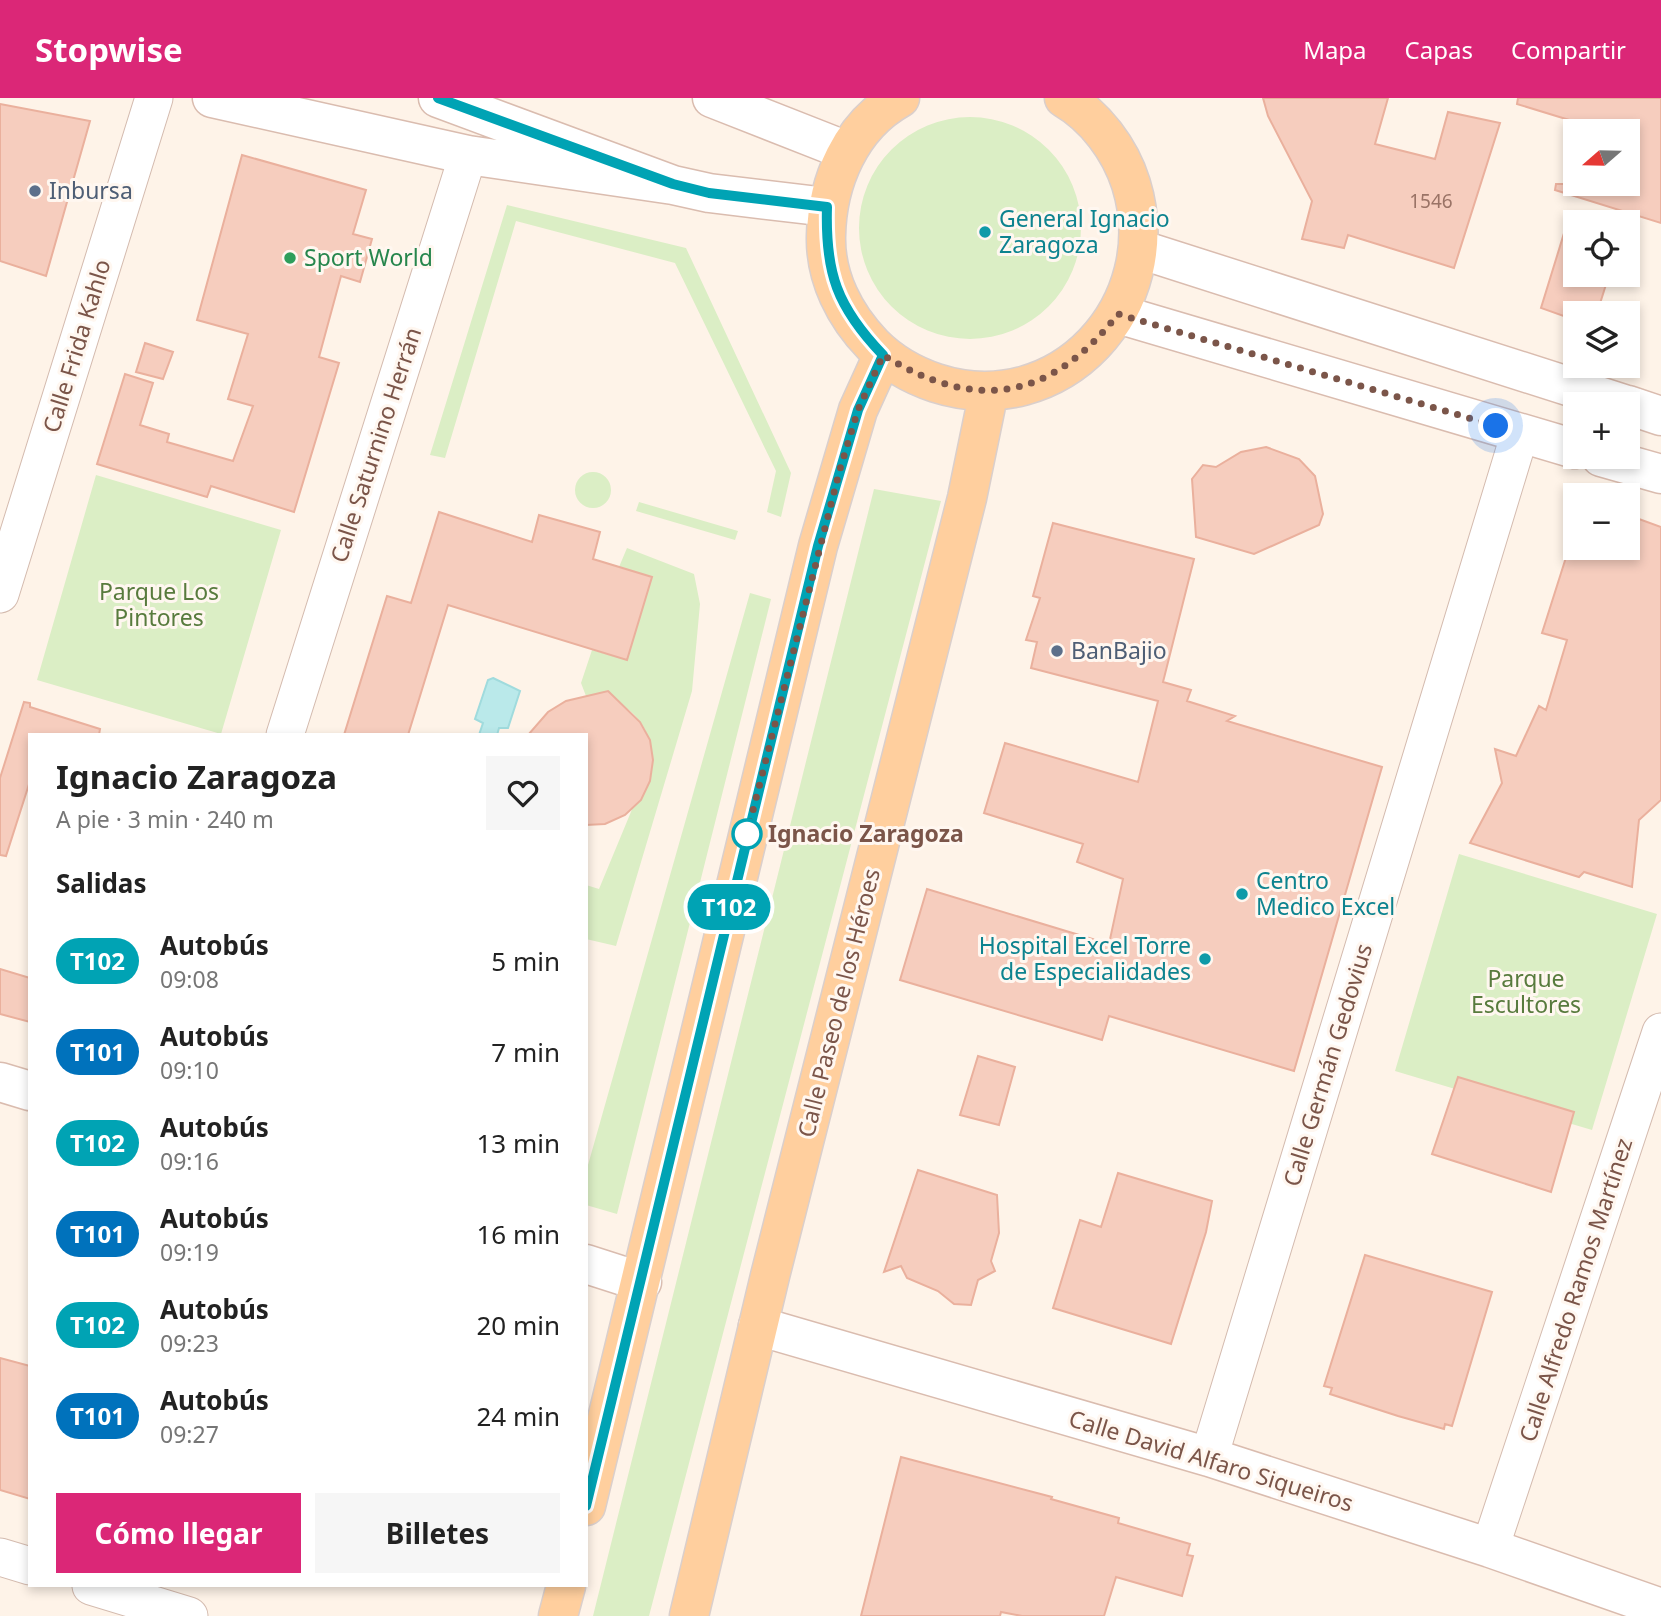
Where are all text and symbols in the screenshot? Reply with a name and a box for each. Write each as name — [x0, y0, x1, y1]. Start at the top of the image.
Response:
text: Stopwise — [35, 27, 183, 72]
text: Mapa — [1303, 33, 1367, 66]
text: Capas — [1405, 33, 1473, 66]
text: Compartir — [1511, 33, 1626, 66]
north arrow — [1563, 119, 1640, 196]
map controls — [1563, 119, 1640, 560]
place label: Inbursa — [49, 174, 133, 206]
marker: Inbursa — [27, 183, 43, 199]
house number: 1546 — [1409, 188, 1453, 214]
place label: General Ignacio Zaragoza — [999, 202, 1170, 260]
button: locate — [1563, 210, 1640, 287]
marker: General Ignacio Zaragoza — [977, 224, 993, 240]
place label: Sport World — [304, 241, 433, 273]
marker: Sport World — [282, 250, 298, 266]
street label: Calle Frida Kahlo — [34, 255, 118, 436]
button: layers — [1563, 301, 1640, 378]
street label: Calle Saturnino Herrán — [322, 323, 428, 566]
button: + — [1563, 392, 1640, 469]
your location — [1478, 408, 1513, 443]
button: − — [1563, 483, 1640, 560]
park label: Parque Los Pintores — [99, 575, 219, 633]
place label: BanBajio — [1071, 634, 1167, 666]
marker: BanBajio — [1049, 643, 1065, 659]
text: Ignacio Zaragoza — [56, 754, 337, 799]
button: heart — [486, 756, 560, 830]
text: A pie · 3 min · 240 m — [56, 803, 274, 835]
place label: Ignacio Zaragoza — [768, 817, 964, 849]
marker: Ignacio Zaragoza — [732, 819, 762, 849]
place label: Centro Medico Excel — [1256, 864, 1395, 922]
text: Salidas — [56, 865, 146, 901]
street label: Calle Paseo de los Héroes — [789, 865, 887, 1140]
line badge: T102 — [680, 884, 778, 930]
marker: Centro Medico Excel — [1234, 886, 1250, 902]
text: T102 — [701, 890, 757, 923]
text: Autobús — [160, 927, 269, 963]
place label: Hospital Excel Torre de Especialidades — [979, 929, 1191, 987]
street label: Calle Germán Gedovius — [1275, 939, 1379, 1190]
text: 5 min — [491, 943, 560, 979]
text: T102 — [70, 944, 125, 977]
marker: Hospital Excel Torre de Especialidades — [1197, 951, 1213, 967]
park label: Parque Escultores — [1471, 962, 1581, 1020]
text: 09:08 — [160, 963, 219, 995]
text: Autobús — [160, 1018, 269, 1054]
text: 7 min — [491, 1034, 560, 1070]
text: T101 — [70, 1035, 125, 1068]
text: 09:10 — [160, 1054, 219, 1086]
text: Autobús — [160, 1109, 269, 1145]
text: 13 min — [476, 1125, 560, 1161]
text: T102 — [70, 1126, 125, 1159]
street label: Calle Alfredo Ramos Martínez — [1511, 1134, 1639, 1446]
text: 09:16 — [160, 1145, 219, 1177]
text: Autobús — [160, 1200, 269, 1236]
text: 16 min — [476, 1216, 560, 1252]
text: T101 — [70, 1217, 125, 1250]
text: 09:19 — [160, 1236, 219, 1268]
text: Autobús — [160, 1291, 269, 1327]
text: 20 min — [476, 1307, 560, 1343]
text: T102 — [70, 1308, 125, 1341]
text: 09:23 — [160, 1327, 219, 1359]
text: Autobús — [160, 1382, 269, 1418]
text: 24 min — [476, 1398, 560, 1434]
text: T101 — [70, 1399, 125, 1432]
street label: Calle David Alfaro Siqueiros — [1065, 1401, 1357, 1519]
text: 09:27 — [160, 1418, 219, 1450]
button: Cómo llegar — [56, 1493, 301, 1573]
button: Billetes — [315, 1493, 560, 1573]

